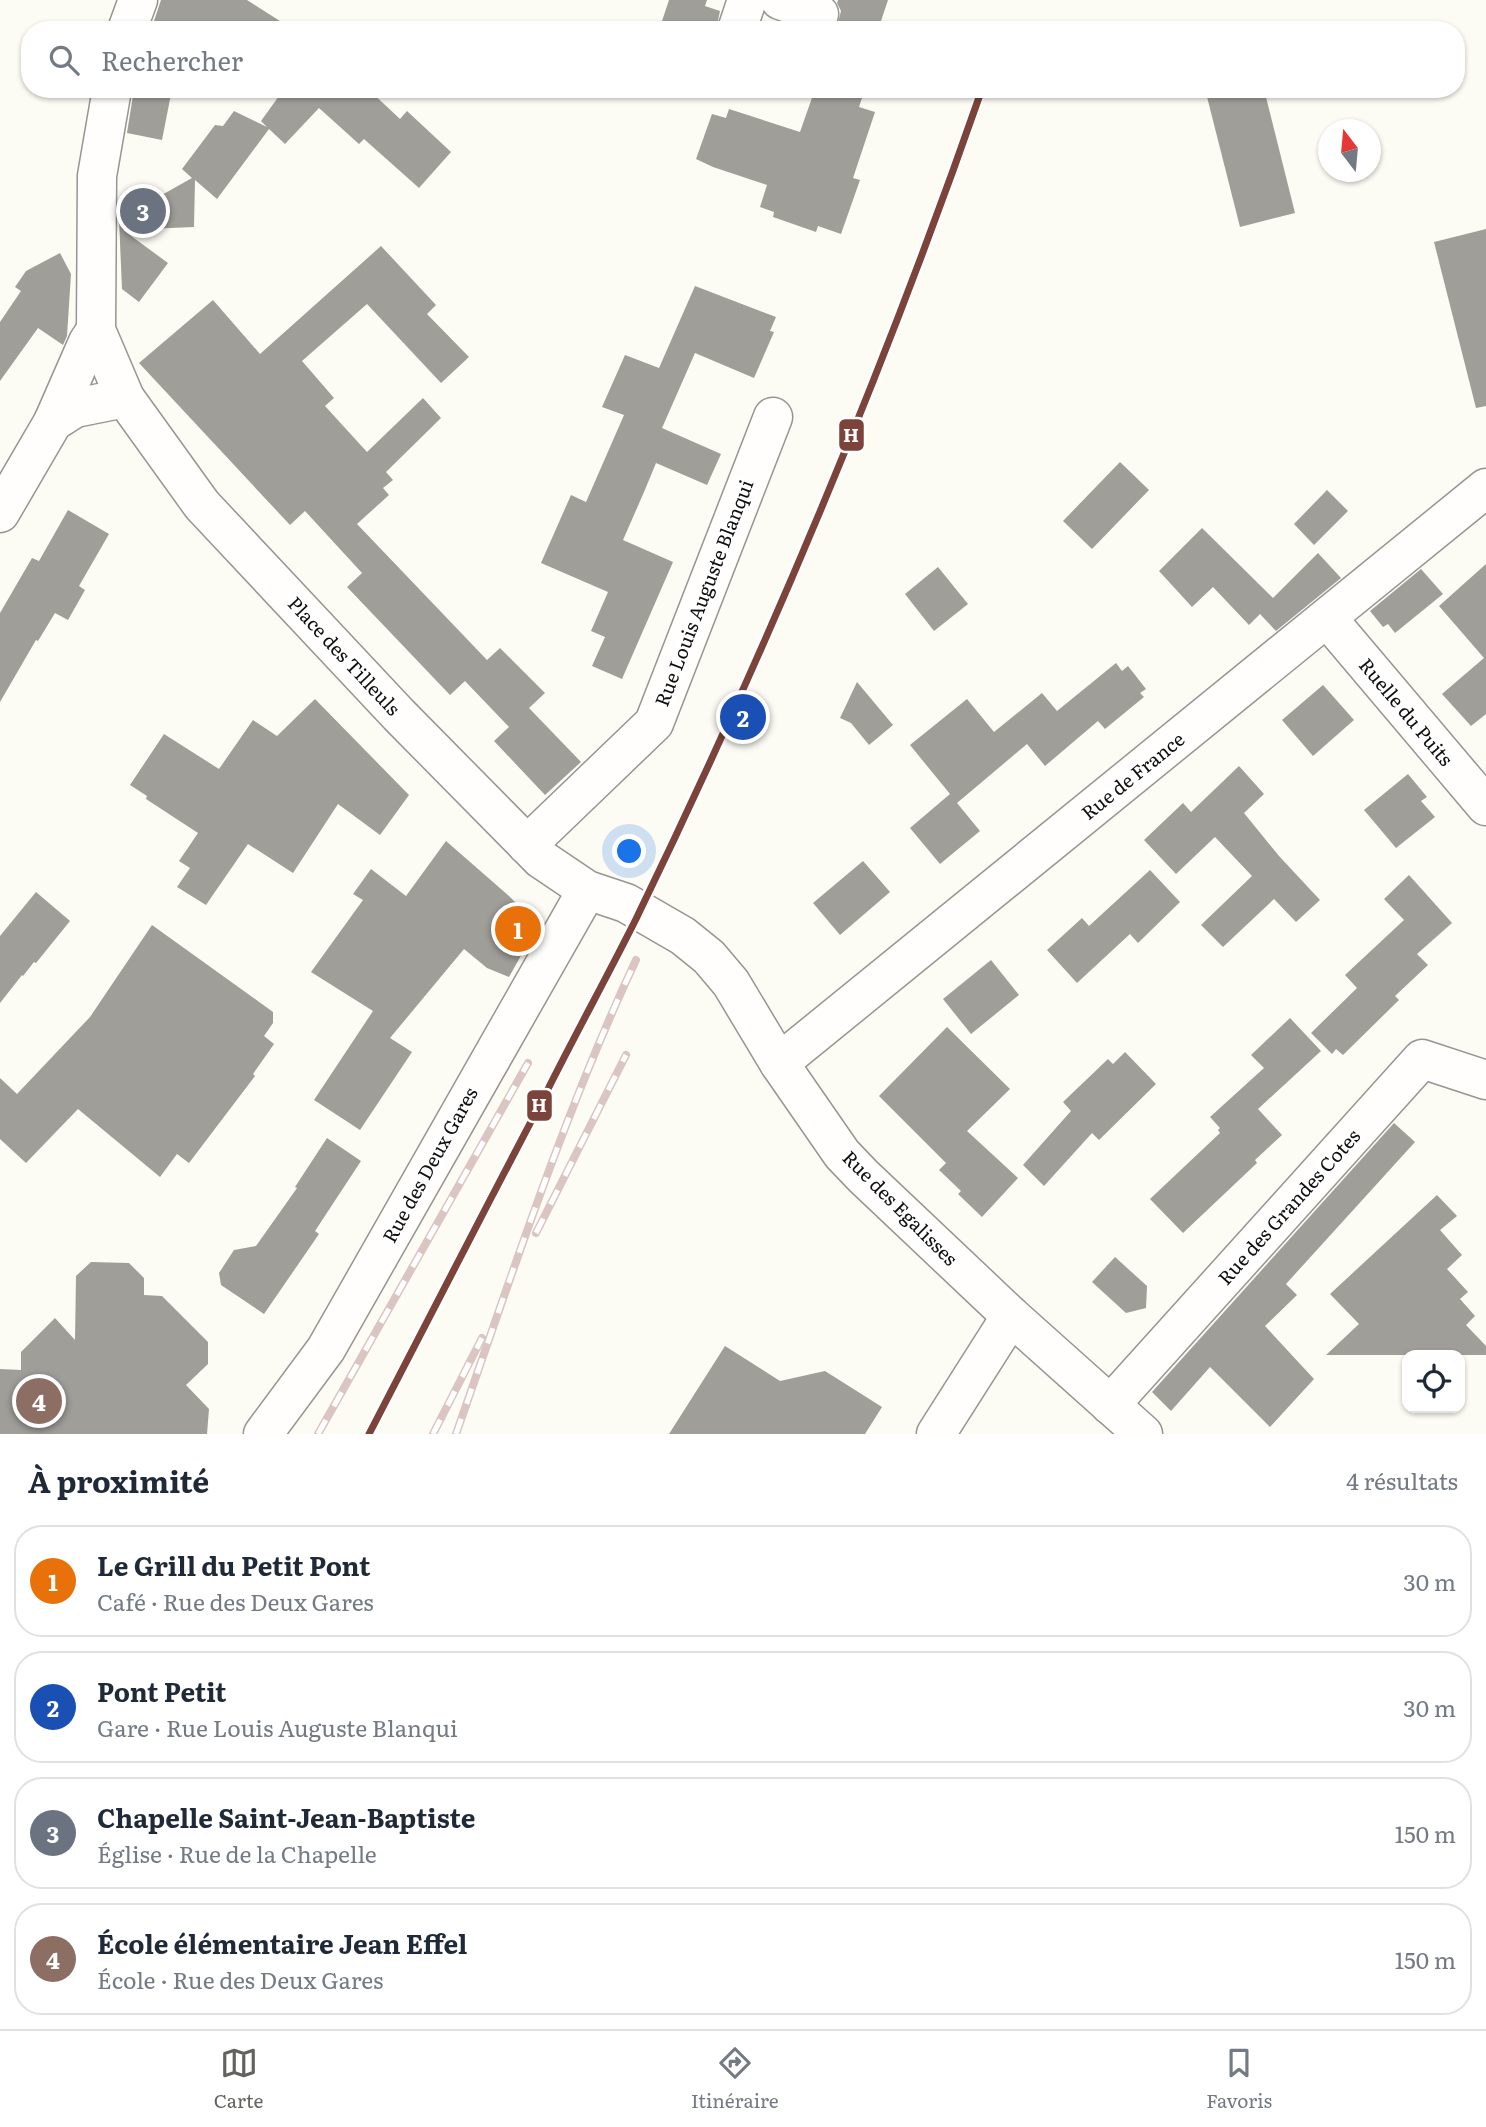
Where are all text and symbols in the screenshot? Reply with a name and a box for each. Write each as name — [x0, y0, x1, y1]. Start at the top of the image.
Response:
search box — [21, 21, 1465, 98]
text: Rechercher — [101, 40, 243, 79]
icon: search — [45, 41, 83, 79]
north arrow — [1318, 119, 1381, 182]
pin: 3 — [120, 185, 166, 237]
line badge: H — [838, 418, 865, 452]
text: H — [843, 420, 859, 448]
street label: Rue Louis Auguste Blanqui — [647, 475, 759, 710]
street label: Place des Tilleuls — [282, 590, 408, 721]
street label: Ruelle du Puits — [1353, 651, 1461, 772]
pin: 2 — [720, 691, 766, 743]
street label: Rue de France — [1075, 725, 1190, 826]
your location — [612, 834, 646, 868]
pin: 1 — [495, 903, 541, 955]
street label: Rue des Deux Gares — [375, 1081, 484, 1247]
line badge: H — [526, 1089, 553, 1122]
text: H — [531, 1090, 547, 1118]
street label: Rue des Grandes Cotes — [1211, 1122, 1366, 1290]
street label: Rue des Egalisses — [837, 1143, 965, 1272]
map controls — [1402, 1350, 1465, 1413]
button: locate — [1402, 1350, 1465, 1413]
pin: 4 — [16, 1375, 62, 1427]
text: À proximité — [28, 1458, 209, 1502]
text: 4 résultats — [1346, 1463, 1458, 1497]
text: Le Grill du Petit Pont — [97, 1545, 370, 1584]
text: 1 — [48, 1564, 58, 1598]
text: 30 m — [1403, 1564, 1456, 1598]
text: Café · Rue des Deux Gares — [97, 1584, 374, 1618]
text: Pont Petit — [97, 1671, 227, 1710]
text: 2 — [47, 1690, 59, 1724]
text: 30 m — [1403, 1690, 1456, 1724]
text: Gare · Rue Louis Auguste Blanqui — [97, 1710, 458, 1744]
text: Chapelle Saint-Jean-Baptiste — [97, 1797, 475, 1836]
text: 3 — [47, 1816, 59, 1850]
text: 150 m — [1395, 1816, 1456, 1850]
text: Église · Rue de la Chapelle — [97, 1836, 377, 1870]
text: École élémentaire Jean Effel — [97, 1923, 468, 1962]
text: 4 — [46, 1942, 60, 1976]
text: 150 m — [1395, 1942, 1456, 1976]
text: École · Rue des Deux Gares — [97, 1962, 383, 1996]
tab: Carte — [214, 2044, 263, 2114]
tab: Itinéraire — [691, 2044, 779, 2114]
tab: Favoris — [1206, 2044, 1272, 2114]

